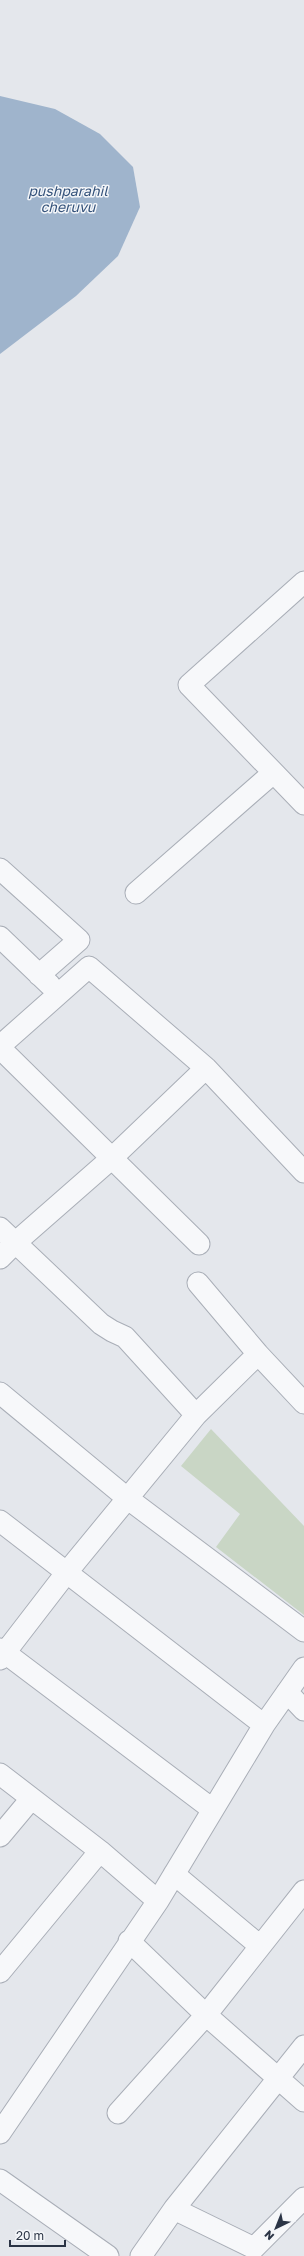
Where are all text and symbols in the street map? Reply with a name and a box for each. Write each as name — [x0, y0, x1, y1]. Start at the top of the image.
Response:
water label: pushparahil cheruvu — [28, 182, 108, 215]
north arrow — [256, 2208, 296, 2248]
scale bar — [10, 2222, 65, 2248]
text: 20 m — [16, 2228, 44, 2243]
text: N — [261, 2228, 276, 2243]

